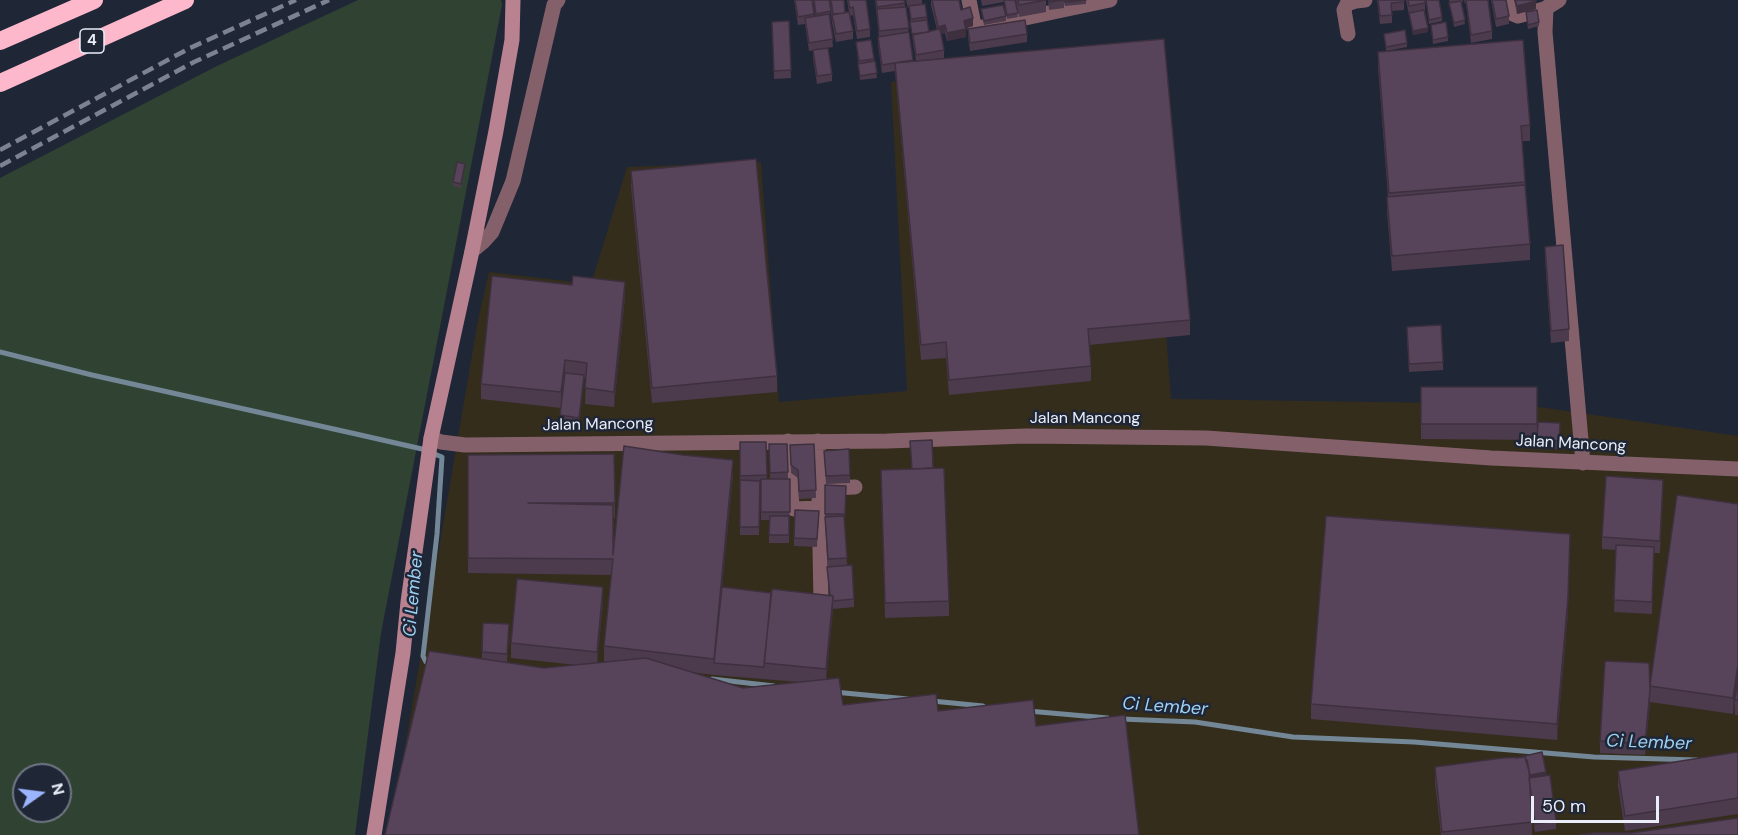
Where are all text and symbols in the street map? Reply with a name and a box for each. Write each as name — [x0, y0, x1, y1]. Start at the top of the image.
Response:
road number: 4 — [80, 29, 104, 53]
street label: Jalan Mancong — [1030, 409, 1140, 429]
street label: Jalan Mancong — [543, 414, 653, 436]
street label: Jalan Mancong — [1515, 432, 1627, 456]
water label: Ci Lember — [400, 550, 428, 638]
water label: Ci Lember — [1121, 693, 1209, 721]
water label: Ci Lember — [1606, 731, 1692, 755]
north arrow — [12, 763, 72, 823]
text: N — [46, 781, 70, 797]
scale bar — [1534, 784, 1662, 822]
text: 50 m — [1542, 794, 1586, 818]

